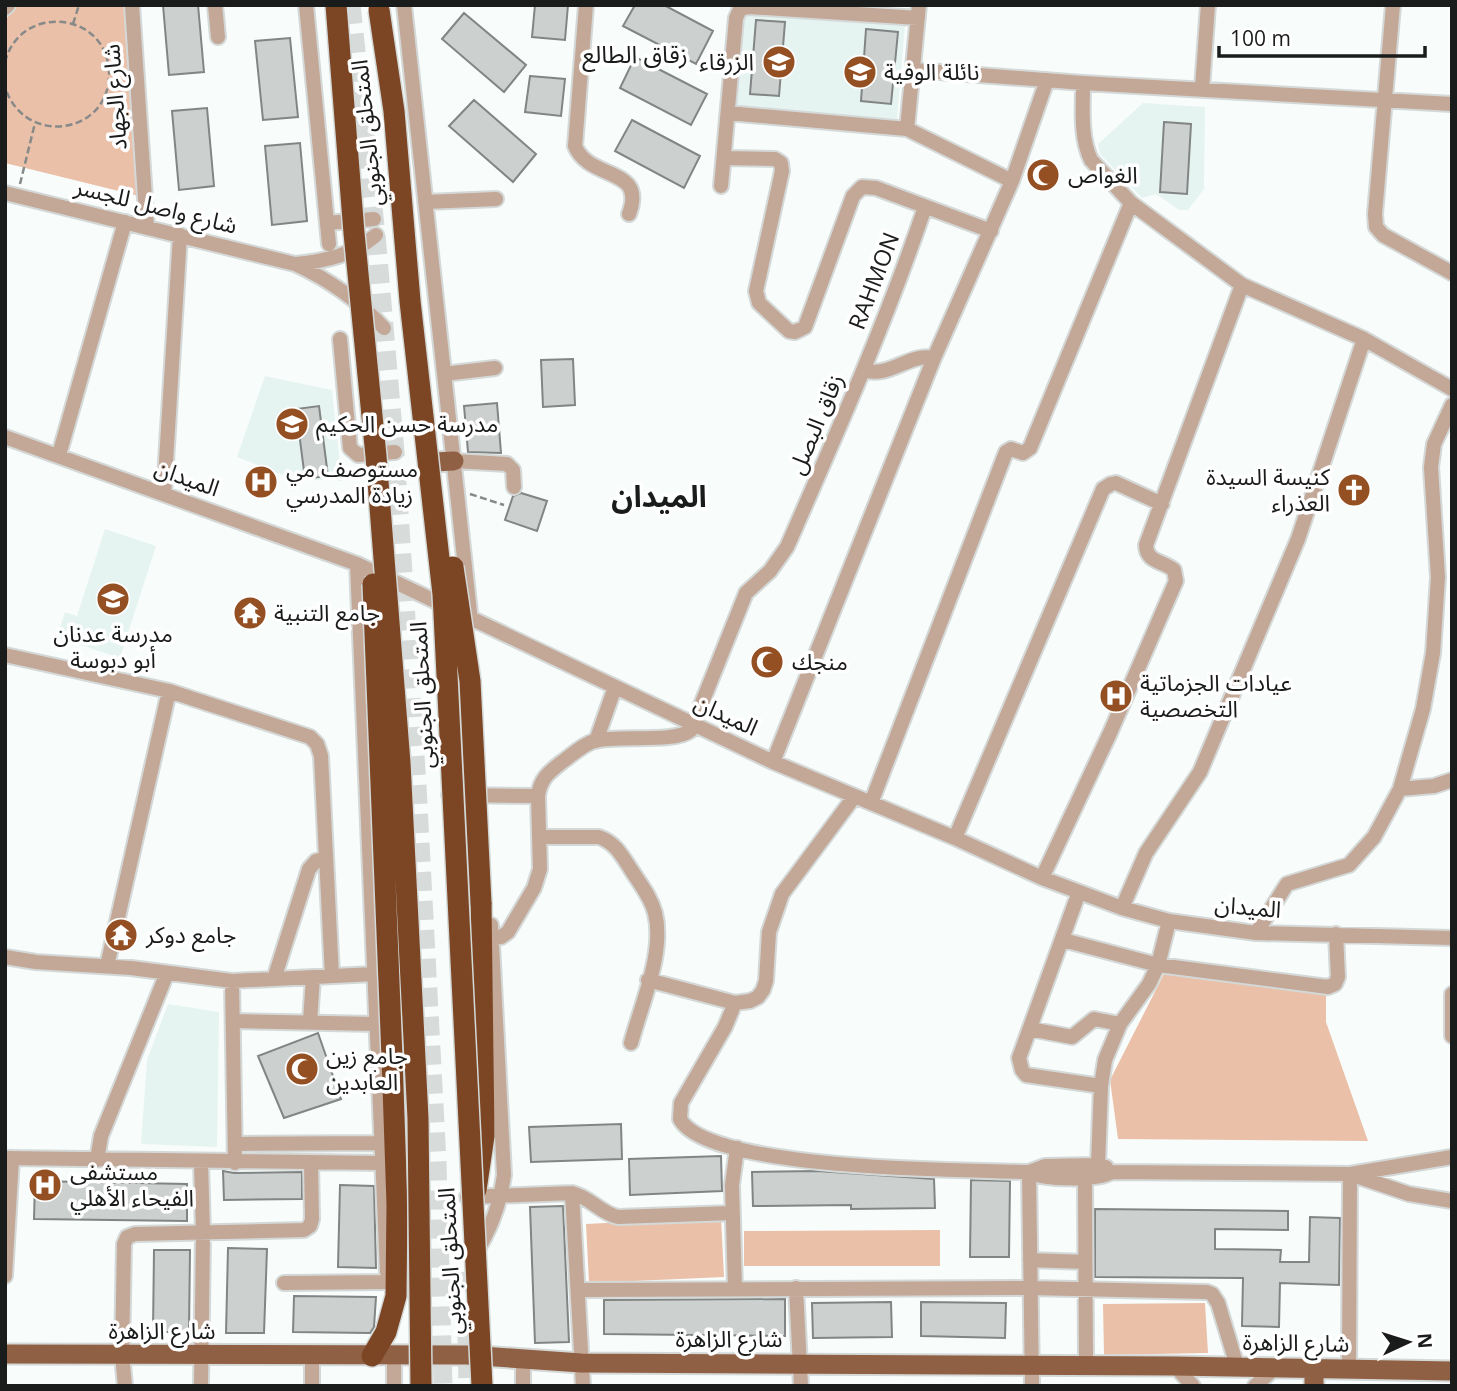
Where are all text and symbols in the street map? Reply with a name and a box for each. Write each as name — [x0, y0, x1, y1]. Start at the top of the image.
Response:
scale bar — [1219, 14, 1426, 58]
text: 100 m — [1230, 24, 1291, 52]
district label: زقاق الطالع — [582, 37, 688, 72]
street label: شارع الجهاد — [94, 43, 136, 151]
school or university icon: الزرقاء — [760, 43, 798, 81]
place label: الزرقاء — [699, 45, 754, 77]
school or university icon: نائلة الوفية — [841, 53, 879, 91]
place label: نائلة الوفية — [884, 55, 979, 87]
street label: المتحلق الجنوبي — [342, 58, 392, 208]
mosque icon: الغواص — [1024, 156, 1062, 194]
place label: الغواص — [1068, 158, 1138, 190]
street label: شارع واصل للجسر — [70, 169, 241, 243]
street label: RAHMON — [840, 227, 906, 334]
street label: زقاق البصل — [780, 368, 851, 479]
school or university icon: مدرسة حسن الحكيم — [273, 405, 311, 443]
place label: مدرسة حسن الحكيم — [316, 407, 498, 441]
street label: الميدان — [150, 451, 224, 504]
place label: مستوصف مي زيادة المدرسي — [286, 452, 418, 512]
place label: كنيسة السيدة العذراء — [1206, 460, 1331, 518]
hospital icon: مستوصف مي زيادة المدرسي — [242, 463, 280, 501]
church icon: كنيسة السيدة العذراء — [1335, 471, 1373, 509]
district label: الميدان — [611, 475, 707, 516]
school or university icon: مدرسة عدنان أبو دبوسة — [94, 580, 132, 618]
temple icon: جامع التنبية — [231, 594, 269, 632]
place label: جامع التنبية — [274, 596, 380, 630]
place label: مدرسة عدنان أبو دبوسة — [53, 617, 173, 675]
street label: المتحلق الجنوبي — [401, 620, 443, 769]
mosque icon: منجك — [748, 643, 786, 681]
place label: منجك — [792, 645, 848, 677]
place label: عيادات الجزماتية التخصصية — [1140, 666, 1292, 724]
hospital icon: عيادات الجزماتية التخصصية — [1097, 677, 1135, 715]
street label: الميدان — [689, 685, 763, 743]
street label: الميدان — [1213, 887, 1283, 925]
temple icon: جامع دوكر — [102, 916, 140, 954]
place label: جامع دوكر — [145, 918, 236, 952]
place label: جامع زين العابدين — [326, 1039, 408, 1097]
mosque icon: جامع زين العابدين — [283, 1050, 321, 1088]
place label: مستشفى الفيحاء الأهلي — [70, 1155, 194, 1215]
hospital icon: مستشفى الفيحاء الأهلي — [26, 1166, 64, 1204]
street label: المتحلق الجنوبي — [429, 1186, 471, 1335]
north arrow — [1373, 1307, 1443, 1377]
street label: شارع الزاهرة — [109, 1314, 215, 1348]
street label: شارع الزاهرة — [676, 1322, 782, 1356]
street label: شارع الزاهرة — [1242, 1325, 1350, 1361]
text: N — [1411, 1332, 1438, 1349]

